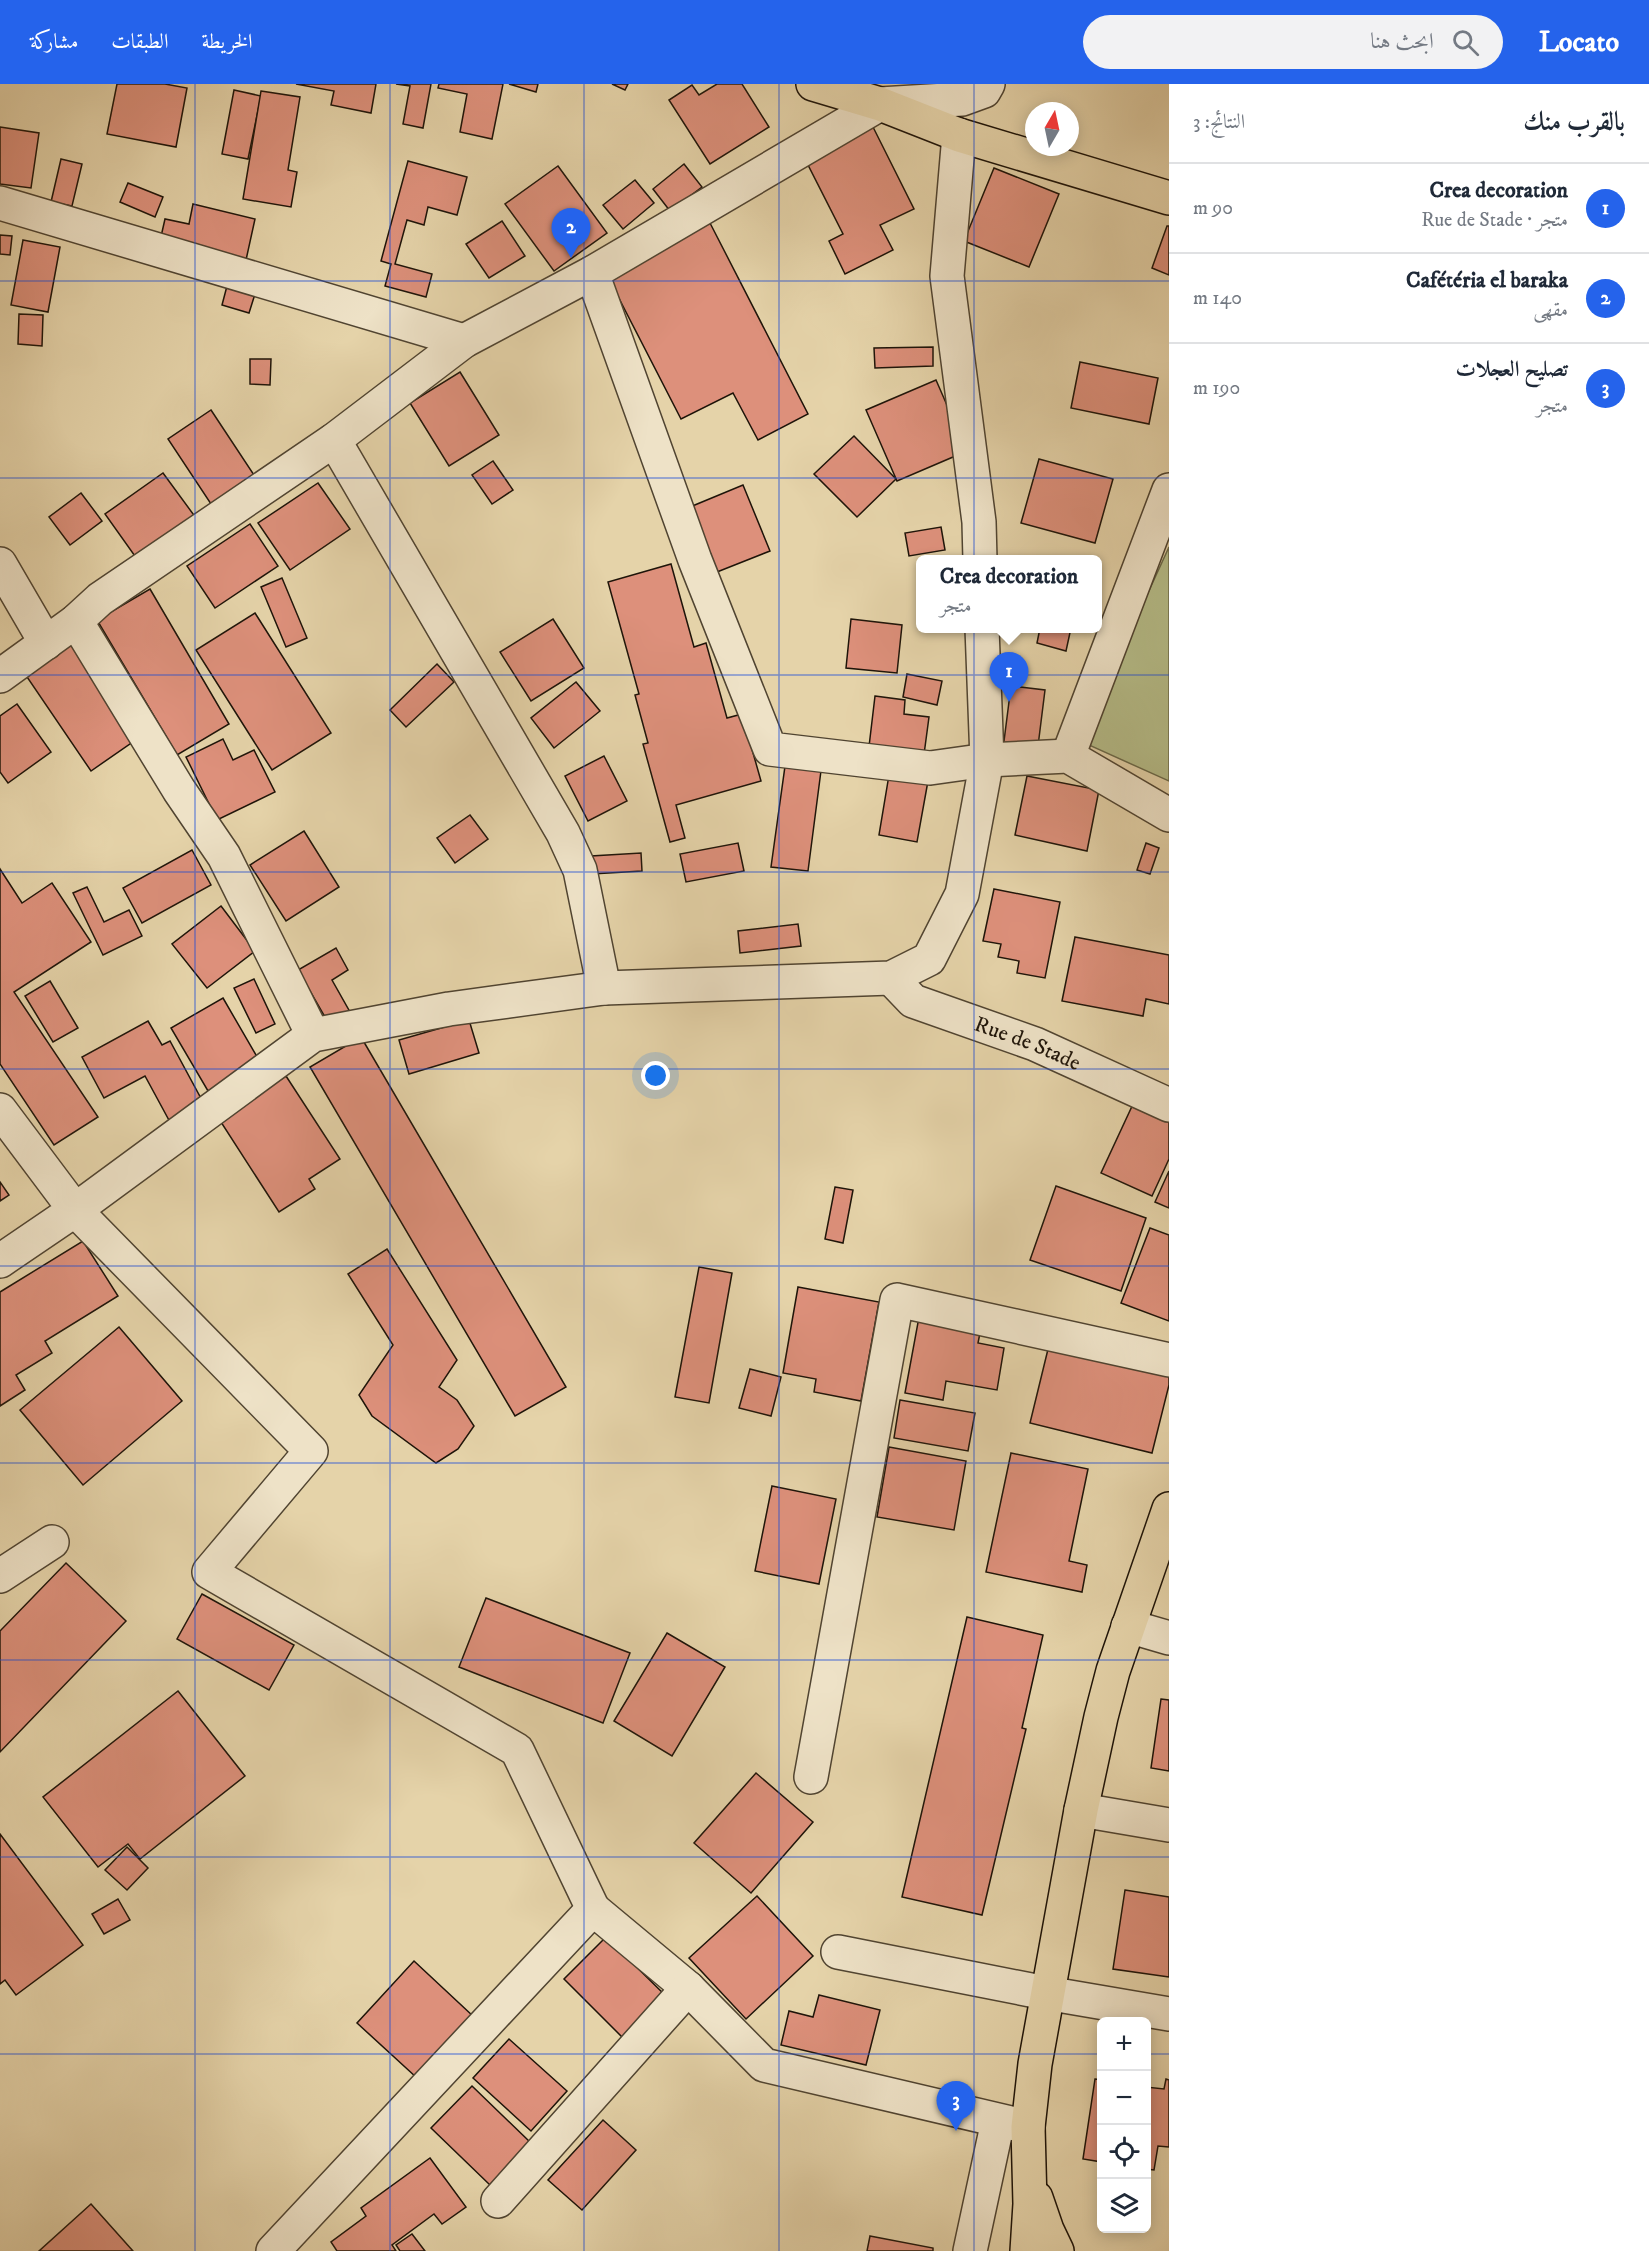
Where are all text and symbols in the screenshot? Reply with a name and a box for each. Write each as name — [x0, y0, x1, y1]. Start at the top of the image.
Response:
search box — [1083, 15, 1503, 69]
text: Locato — [1539, 25, 1619, 60]
icon: search — [1449, 26, 1482, 59]
text: ابحث هنا — [1370, 28, 1434, 55]
text: مشاركة — [30, 29, 78, 55]
text: الطبقات — [111, 29, 168, 55]
text: الخريطة — [201, 29, 253, 55]
north arrow — [1025, 102, 1079, 156]
text: بالقرب منك — [1523, 106, 1625, 139]
text: النتائج: 3 — [1193, 110, 1245, 135]
text: Crea decoration — [1430, 177, 1568, 204]
text: 90 m — [1193, 196, 1233, 221]
text: 1 — [1602, 196, 1609, 221]
pin: 2 — [552, 208, 590, 258]
text: متجر · Rue de Stade — [1421, 208, 1568, 233]
text: Cafétéria el baraka — [1406, 267, 1568, 294]
text: 140 m — [1193, 286, 1242, 311]
text: 2 — [1601, 286, 1610, 311]
text: مقهى — [1533, 298, 1568, 323]
text: تصليح العجلات — [1455, 356, 1568, 383]
text: 190 m — [1193, 376, 1240, 401]
text: 3 — [1602, 376, 1609, 401]
text: متجر — [1536, 394, 1568, 419]
popup — [916, 555, 1102, 633]
text: Crea decoration — [940, 563, 1078, 590]
text: متجر — [940, 594, 971, 619]
pin: 1 — [990, 652, 1028, 702]
street label: Rue de Stade — [971, 1010, 1085, 1077]
your location — [641, 1061, 670, 1090]
map controls — [1097, 2017, 1151, 2233]
button: + — [1097, 2017, 1151, 2071]
button: − — [1097, 2071, 1151, 2125]
pin: 3 — [936, 2082, 976, 2131]
button: locate — [1097, 2125, 1151, 2179]
button: layers — [1097, 2179, 1151, 2233]

